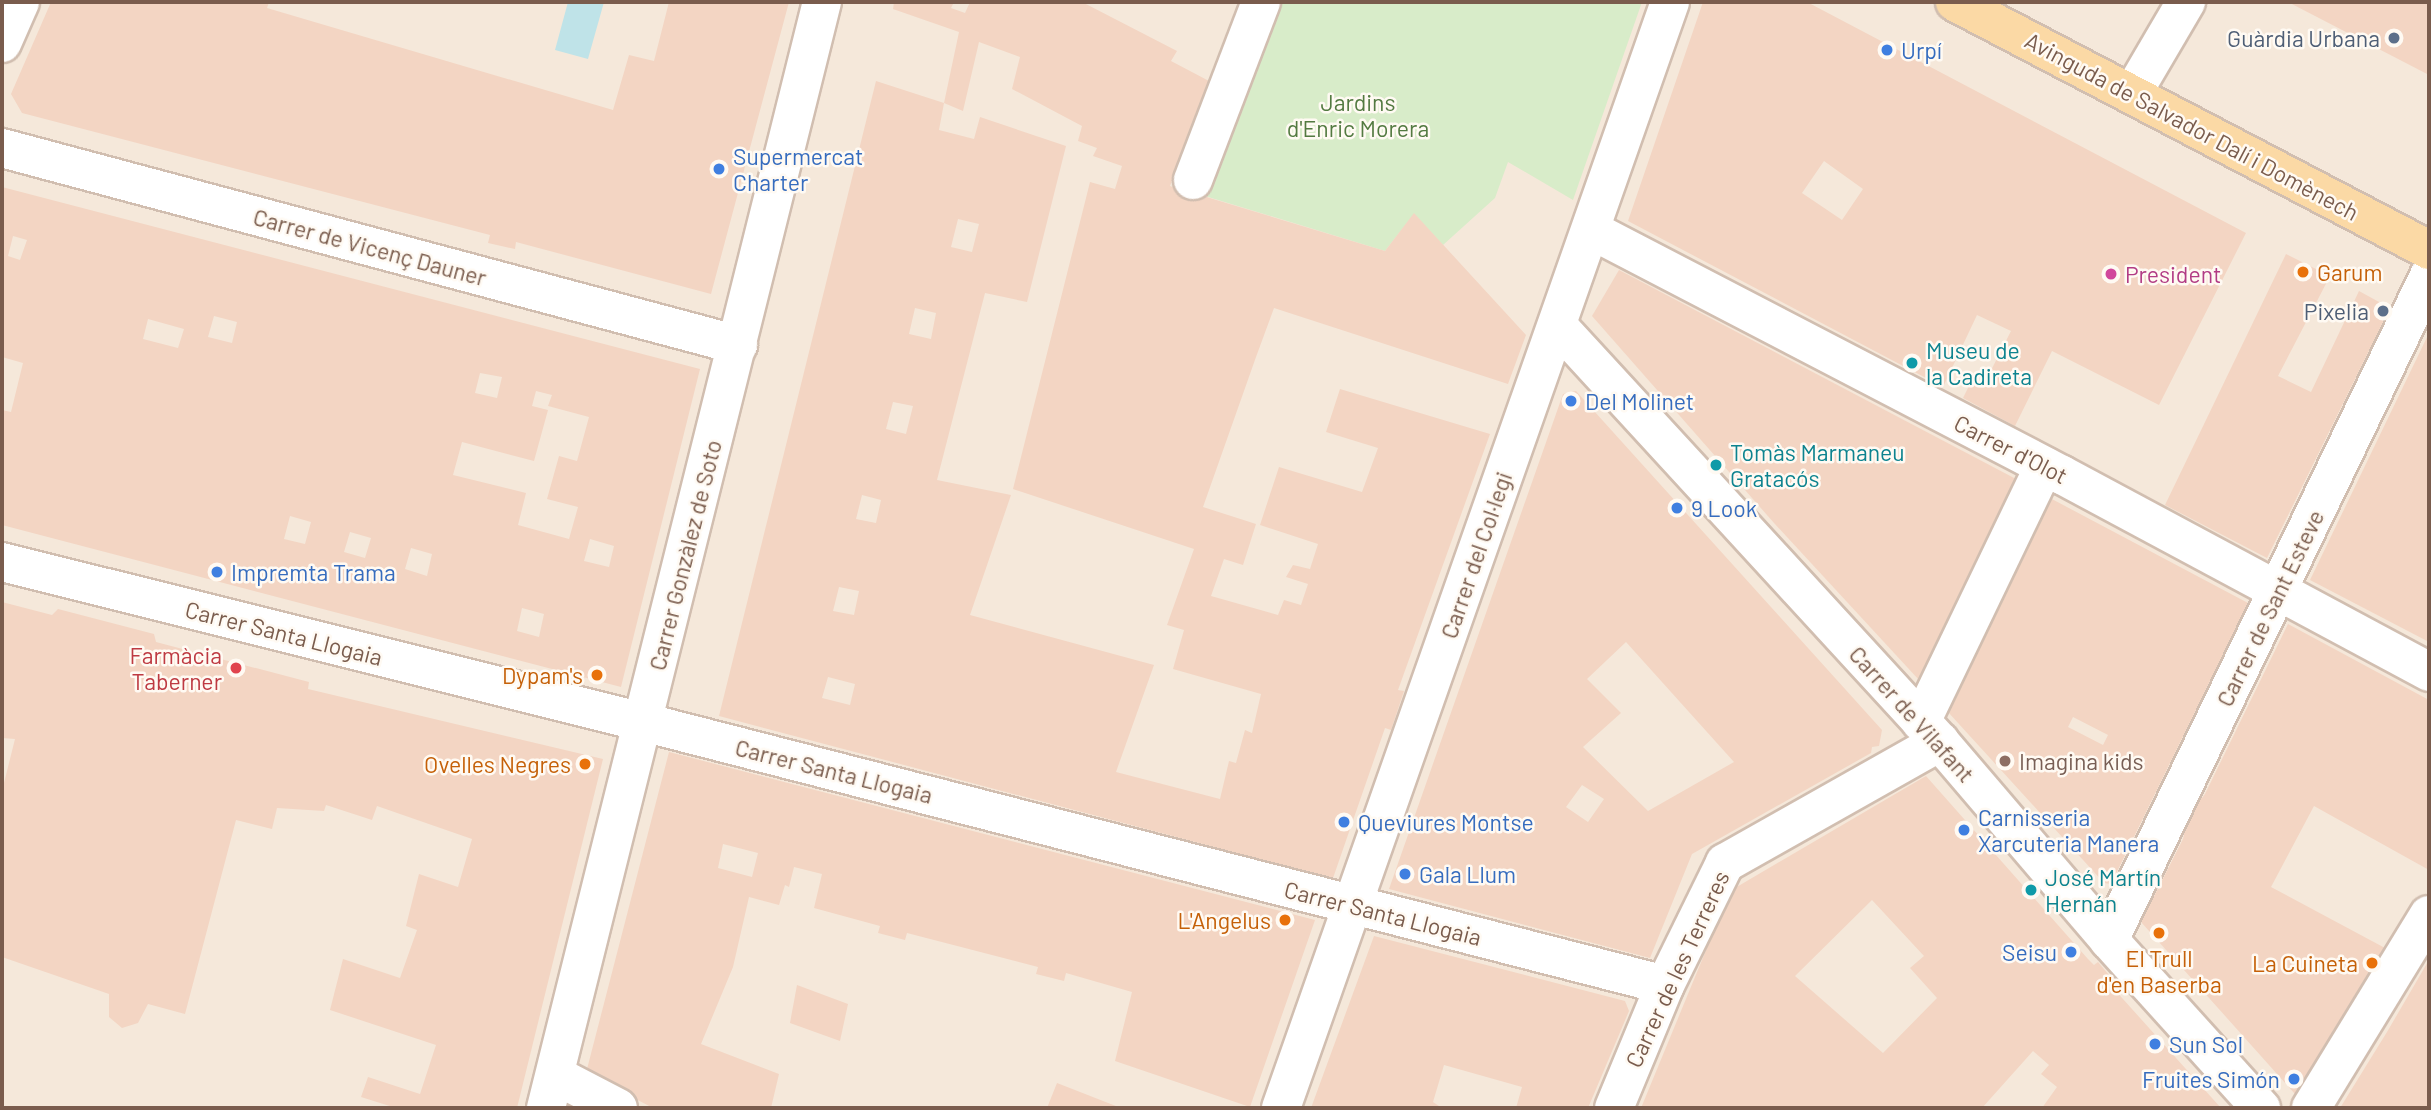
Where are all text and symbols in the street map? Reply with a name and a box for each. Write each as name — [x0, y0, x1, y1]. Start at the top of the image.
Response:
place label: Guàrdia Urbana — [2227, 24, 2380, 52]
street label: Avinguda de Salvador Dalí i Domènech — [2020, 26, 2364, 226]
marker: Guàrdia Urbana — [2386, 30, 2402, 46]
place label: Urpí — [1901, 36, 1942, 64]
marker: Urpí — [1879, 42, 1895, 58]
park label: Jardins d'Enric Morera — [1287, 88, 1429, 142]
place label: Supermercat Charter — [733, 142, 863, 196]
marker: Supermercat Charter — [711, 161, 727, 177]
street label: Carrer de Vicenç Dauner — [250, 203, 490, 291]
place label: Garum — [2317, 258, 2382, 286]
place label: President — [2125, 260, 2221, 288]
marker: Garum — [2295, 264, 2311, 280]
marker: President — [2103, 266, 2119, 282]
place label: Pixelia — [2304, 297, 2369, 325]
marker: Pixelia — [2375, 303, 2391, 319]
place label: Museu de la Cadireta — [1926, 336, 2032, 390]
marker: Museu de la Cadireta — [1904, 355, 1920, 371]
place label: Del Molinet — [1585, 387, 1694, 415]
marker: Del Molinet — [1563, 393, 1579, 409]
street label: Carrer d'Olot — [1950, 409, 2072, 489]
street label: Carrer Gonzàlez de Soto — [643, 437, 727, 673]
place label: Tomàs Marmaneu Gratacós — [1730, 438, 1905, 492]
marker: Tomàs Marmaneu Gratacós — [1708, 457, 1724, 473]
street label: Carrer del Col·legi — [1435, 468, 1517, 642]
place label: 9 Look — [1691, 494, 1757, 522]
marker: 9 Look — [1669, 500, 1685, 516]
street label: Carrer de Sant Esteve — [2210, 505, 2330, 711]
place label: Impremta Trama — [231, 558, 396, 586]
marker: Impremta Trama — [209, 564, 225, 580]
street label: Carrer Santa Llogaia — [183, 595, 385, 671]
street label: Carrer de Vilafant — [1844, 640, 1980, 788]
place label: Farmàcia Taberner — [129, 641, 222, 695]
marker: Farmàcia Taberner — [228, 660, 244, 676]
place label: Dypam's — [502, 661, 583, 689]
marker: Dypam's — [589, 667, 605, 683]
street label: Carrer Santa Llogaia — [733, 733, 935, 809]
place label: Imagina kids — [2019, 747, 2144, 775]
place label: Ovelles Negres — [424, 750, 571, 778]
marker: Imagina kids — [1997, 753, 2013, 769]
marker: Ovelles Negres — [577, 756, 593, 772]
place label: Carnisseria Xarcuteria Manera — [1978, 803, 2159, 857]
place label: Queviures Montse — [1358, 808, 1534, 836]
marker: Queviures Montse — [1336, 814, 1352, 830]
marker: Carnisseria Xarcuteria Manera — [1956, 822, 1972, 838]
place label: Gala Llum — [1419, 860, 1516, 888]
place label: José Martín Hernán — [2045, 863, 2161, 917]
marker: Gala Llum — [1397, 866, 1413, 882]
street label: Carrer de les Terreres — [1619, 866, 1735, 1072]
street label: Carrer Santa Llogaia — [1282, 875, 1484, 951]
marker: José Martín Hernán — [2023, 882, 2039, 898]
place label: L'Angelus — [1178, 906, 1271, 934]
marker: L'Angelus — [1277, 912, 1293, 928]
marker: El Trull d'en Baserba — [2151, 925, 2167, 941]
place label: Seisu — [2002, 938, 2057, 966]
marker: Seisu — [2063, 944, 2079, 960]
place label: El Trull d'en Baserba — [2096, 944, 2222, 998]
place label: La Cuineta — [2252, 949, 2358, 977]
marker: La Cuineta — [2364, 955, 2380, 971]
place label: Sun Sol — [2169, 1030, 2243, 1058]
marker: Sun Sol — [2147, 1036, 2163, 1052]
place label: Fruites Simón — [2142, 1065, 2280, 1093]
marker: Fruites Simón — [2286, 1071, 2302, 1087]

